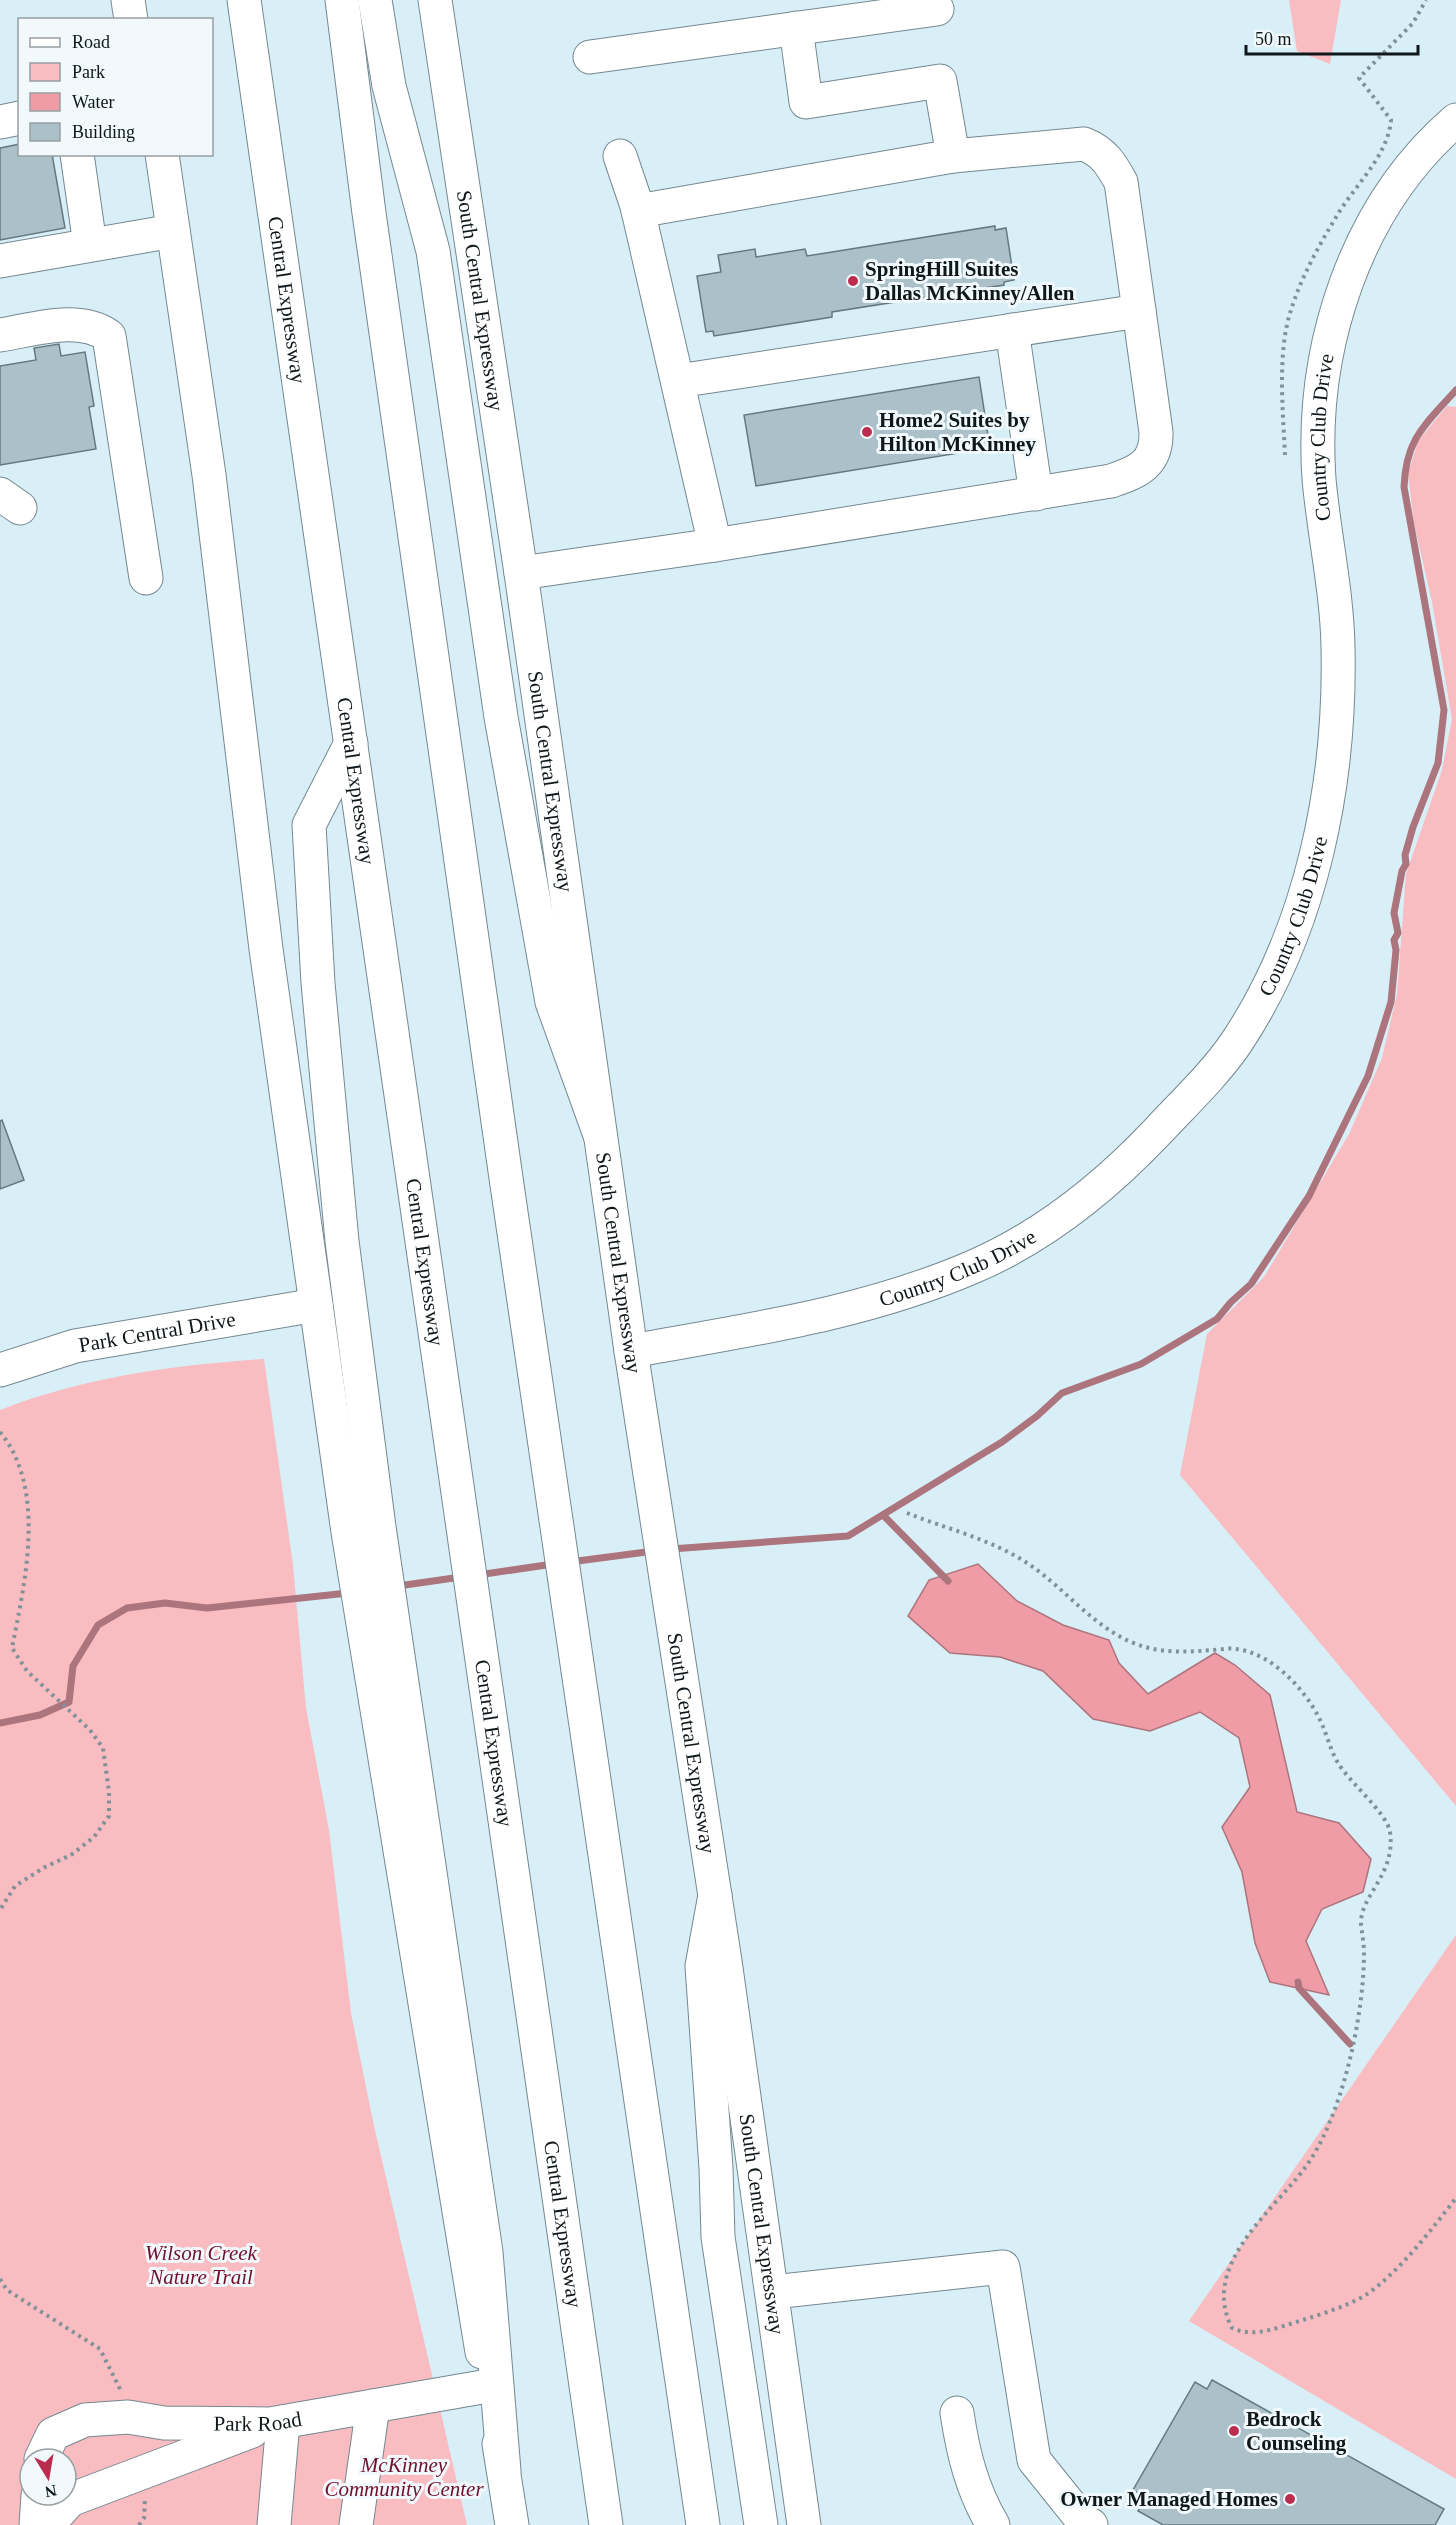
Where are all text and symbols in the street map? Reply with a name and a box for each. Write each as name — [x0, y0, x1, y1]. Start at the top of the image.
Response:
legend — [18, 18, 213, 156]
scale bar — [1246, 18, 1418, 56]
text: 50 m — [1255, 29, 1292, 49]
text: Road — [72, 32, 110, 52]
text: Park — [72, 62, 105, 82]
text: Water — [72, 92, 115, 112]
text: Building — [72, 122, 135, 142]
street label: South Central Expressway — [452, 189, 509, 413]
street label: Central Expressway — [263, 215, 311, 386]
place label: SpringHill Suites Dallas McKinney/Allen — [865, 257, 1075, 305]
marker: SpringHill Suites Dallas McKinney/Allen — [846, 274, 860, 288]
street label: Country Club Drive — [1306, 352, 1339, 522]
place label: Home2 Suites by Hilton McKinney — [879, 408, 1036, 456]
marker: Home2 Suites by Hilton McKinney — [860, 425, 874, 439]
street label: South Central Expressway — [523, 669, 578, 894]
street label: Central Expressway — [332, 696, 380, 867]
street label: Country Club Drive — [1254, 834, 1332, 1000]
street label: South Central Expressway — [591, 1151, 646, 1375]
street label: Central Expressway — [401, 1177, 449, 1348]
street label: Country Club Drive — [876, 1225, 1040, 1312]
street label: Park Central Drive — [77, 1307, 237, 1357]
street label: South Central Expressway — [663, 1631, 720, 1856]
street label: Central Expressway — [470, 1658, 518, 1829]
street label: South Central Expressway — [735, 2112, 789, 2337]
street label: Central Expressway — [539, 2139, 587, 2310]
park label: Wilson Creek Nature Trail — [145, 2241, 258, 2289]
street label: Park Road — [214, 2407, 304, 2436]
place label: Bedrock Counseling — [1246, 2407, 1347, 2455]
marker: Bedrock Counseling — [1227, 2424, 1241, 2438]
north arrow — [18, 2447, 78, 2507]
park label: McKinney Community Center — [324, 2453, 484, 2501]
text: N — [43, 2482, 58, 2501]
place label: Owner Managed Homes — [1060, 2487, 1278, 2511]
marker: Owner Managed Homes — [1283, 2492, 1297, 2506]

